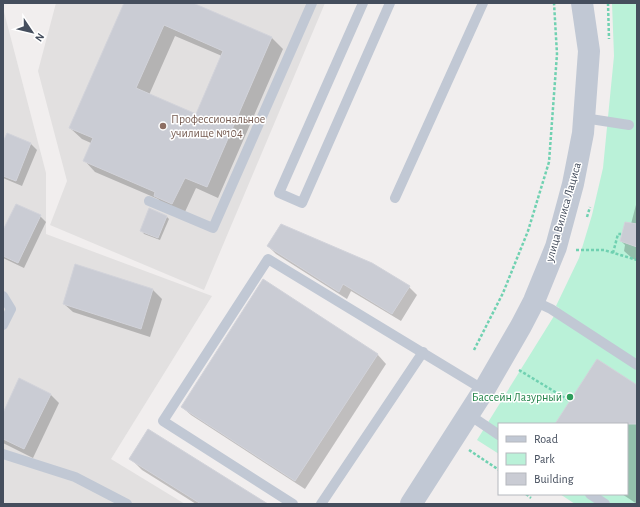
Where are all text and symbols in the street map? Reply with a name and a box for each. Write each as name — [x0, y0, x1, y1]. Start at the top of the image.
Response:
north arrow — [12, 12, 52, 52]
text: N — [33, 31, 46, 44]
place label: Профессиональное училище №104 — [170, 113, 265, 140]
marker: Профессиональное училище №104 — [158, 121, 168, 131]
street label: улица Вилиса Лациса — [543, 160, 584, 264]
place label: Бассейн Лазурный — [472, 391, 562, 404]
marker: Бассейн Лазурный — [565, 392, 575, 402]
legend — [498, 423, 628, 495]
text: Road — [534, 433, 558, 445]
text: Park — [534, 453, 555, 465]
text: Building — [534, 473, 574, 485]

